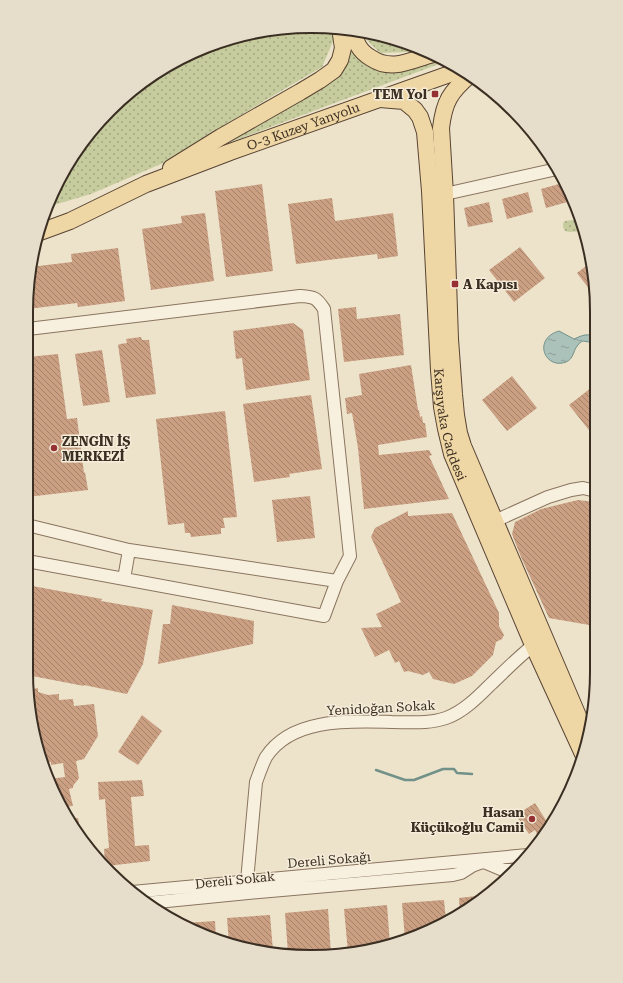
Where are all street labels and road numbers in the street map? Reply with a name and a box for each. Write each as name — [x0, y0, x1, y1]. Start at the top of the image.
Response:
street label: O-3 Kuzey Yanyolu — [245, 99, 362, 153]
street label: Karşıyaka Caddesi — [431, 368, 470, 483]
street label: Yenidoğan Sokak — [326, 698, 436, 718]
street label: Dereli Sokağı — [287, 849, 371, 871]
street label: Dereli Sokak — [194, 868, 276, 892]

